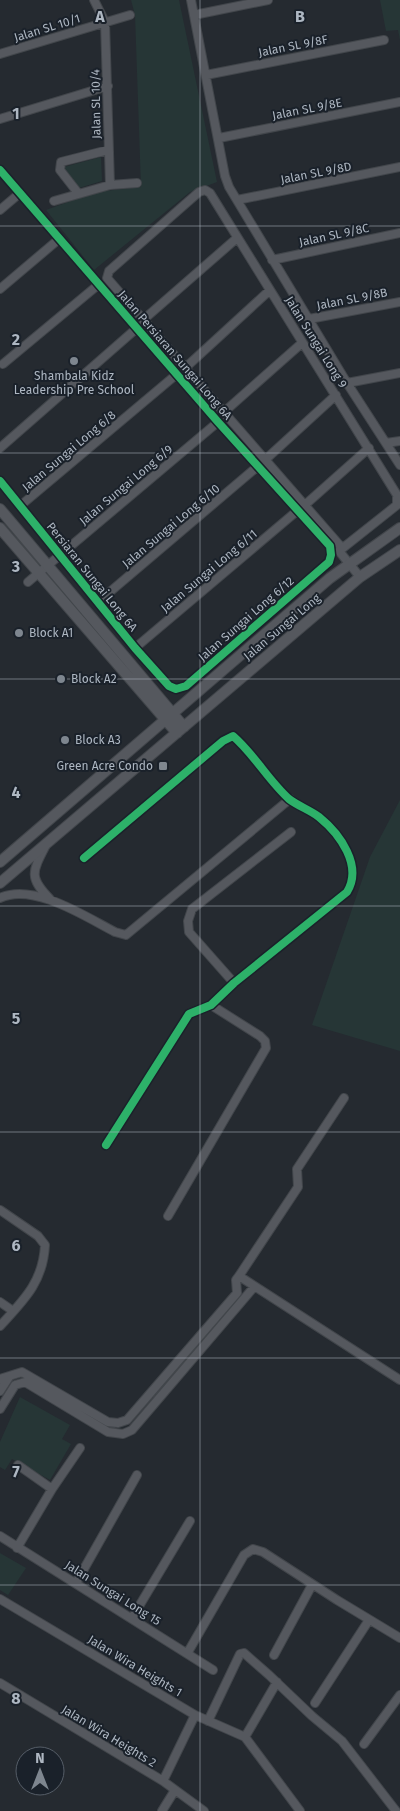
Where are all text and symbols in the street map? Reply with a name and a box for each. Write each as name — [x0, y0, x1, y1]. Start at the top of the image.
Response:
text: A — [94, 7, 105, 26]
text: B — [295, 7, 305, 26]
street label: Jalan SL 10/1 — [12, 11, 82, 45]
street label: Jalan SL 9/8F — [257, 32, 329, 60]
street label: Jalan SL 10/4 — [88, 68, 104, 139]
street label: Jalan SL 9/8E — [271, 95, 343, 123]
text: 1 — [12, 104, 20, 123]
street label: Jalan SL 9/8D — [279, 159, 353, 187]
street label: Jalan SL 9/8C — [298, 221, 370, 249]
street label: Jalan SL 9/8B — [316, 285, 388, 313]
street label: Jalan Persiaran Sungai Long 6A — [115, 288, 235, 422]
street label: Jalan Sungai Long 9 — [282, 294, 350, 390]
text: 2 — [12, 330, 20, 349]
marker: Shambala Kidz Leadership Pre School — [68, 355, 80, 367]
place label: Shambala Kidz Leadership Pre School — [14, 369, 135, 397]
street label: Jalan Sungai Long 6/8 — [19, 408, 119, 494]
street label: Jalan Sungai Long 6/9 — [77, 442, 175, 528]
street label: Jalan Sungai Long 6/10 — [120, 481, 223, 571]
street label: Persiaran Sungai Long 6A — [44, 520, 140, 634]
street label: Jalan Sungai Long 6/11 — [158, 527, 260, 615]
text: 3 — [11, 557, 20, 576]
street label: Jalan Sungai Long 6/12 — [195, 574, 297, 664]
street label: Jalan Sungai Long — [241, 591, 323, 663]
place label: Block A1 — [29, 626, 73, 640]
marker: Block A1 — [13, 627, 25, 639]
place label: Block A2 — [71, 672, 117, 686]
marker: Block A2 — [55, 673, 67, 685]
place label: Block A3 — [75, 733, 121, 747]
marker: Block A3 — [59, 734, 71, 746]
place label: Green Acre Condo — [57, 759, 153, 773]
marker: Green Acre Condo — [157, 760, 169, 772]
text: 4 — [11, 783, 21, 802]
text: 5 — [12, 1009, 21, 1028]
text: 6 — [11, 1236, 21, 1255]
text: 7 — [12, 1462, 20, 1481]
street label: Jalan Sungai Long 15 — [63, 1558, 163, 1628]
street label: Jalan Wira Heights 1 — [85, 1632, 185, 1700]
text: 8 — [11, 1689, 21, 1708]
street label: Jalan Wira Heights 2 — [59, 1702, 159, 1770]
north arrow — [15, 1746, 65, 1796]
text: N — [35, 1750, 45, 1767]

